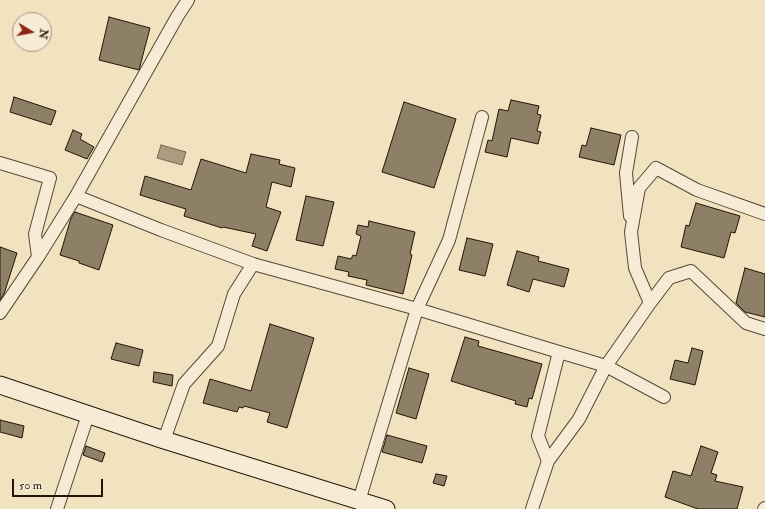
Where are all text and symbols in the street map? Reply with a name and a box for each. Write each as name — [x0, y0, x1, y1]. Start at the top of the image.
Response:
north arrow — [12, 12, 52, 52]
text: N — [36, 28, 51, 40]
scale bar — [14, 471, 105, 497]
text: 50 m — [19, 478, 42, 493]

